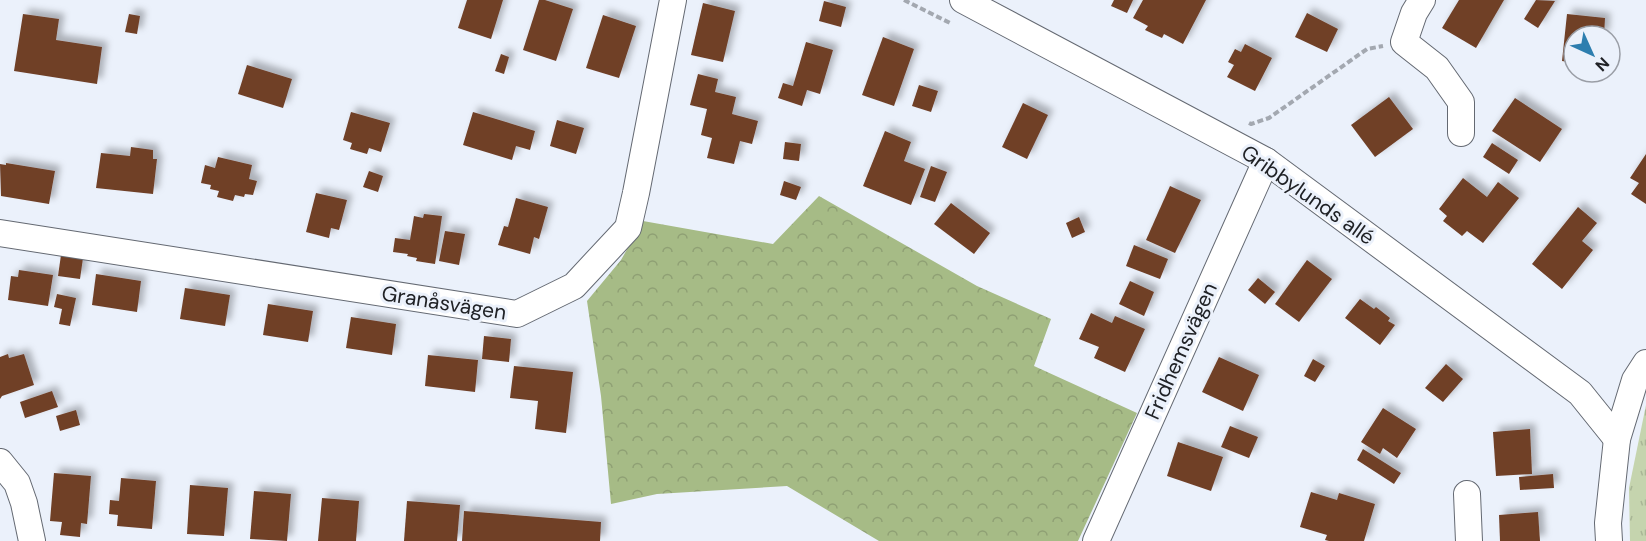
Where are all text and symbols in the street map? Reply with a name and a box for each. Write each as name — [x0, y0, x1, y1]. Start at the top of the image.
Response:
north arrow — [1562, 24, 1622, 84]
text: N — [1591, 53, 1614, 76]
street label: Gribbylunds allé — [1236, 139, 1380, 251]
street label: Fridhemsvägen — [1138, 278, 1224, 424]
street label: Granåsvägen — [380, 279, 508, 327]

